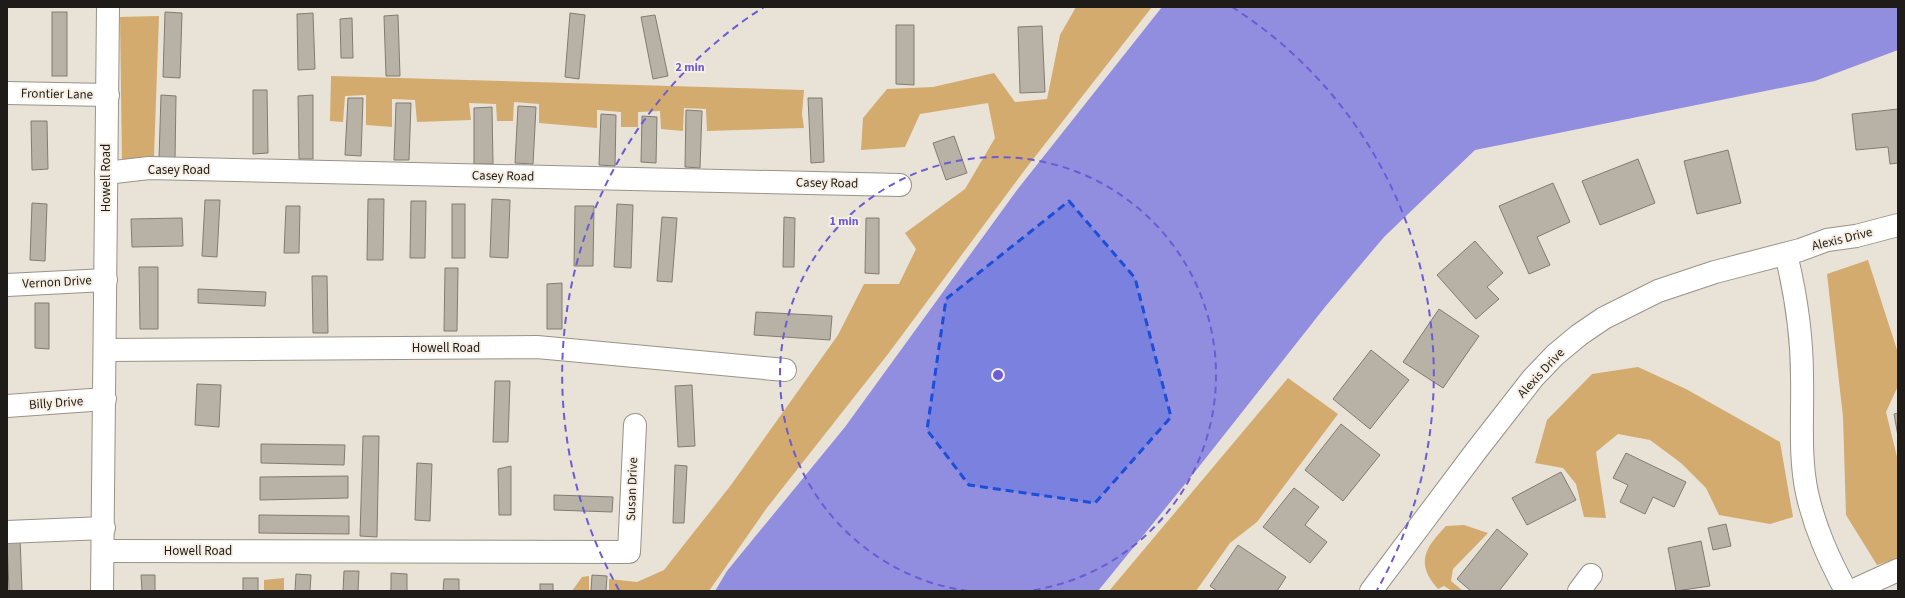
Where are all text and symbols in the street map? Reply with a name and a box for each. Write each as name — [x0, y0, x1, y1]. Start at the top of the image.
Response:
text: 2 min — [675, 59, 705, 76]
street label: Frontier Lane — [21, 84, 93, 104]
street label: Howell Road — [97, 144, 115, 212]
street label: Casey Road — [148, 161, 210, 179]
street label: Casey Road — [472, 166, 534, 186]
street label: Casey Road — [796, 173, 858, 193]
text: 1 min — [829, 213, 859, 230]
street label: Alexis Drive — [1810, 223, 1874, 255]
street label: Vernon Drive — [22, 271, 92, 293]
street label: Howell Road — [412, 339, 480, 357]
street label: Alexis Drive — [1513, 344, 1569, 402]
centre of rings — [991, 368, 1005, 382]
street label: Billy Drive — [28, 392, 84, 414]
street label: Susan Drive — [622, 457, 642, 521]
street label: Howell Road — [164, 542, 232, 560]

